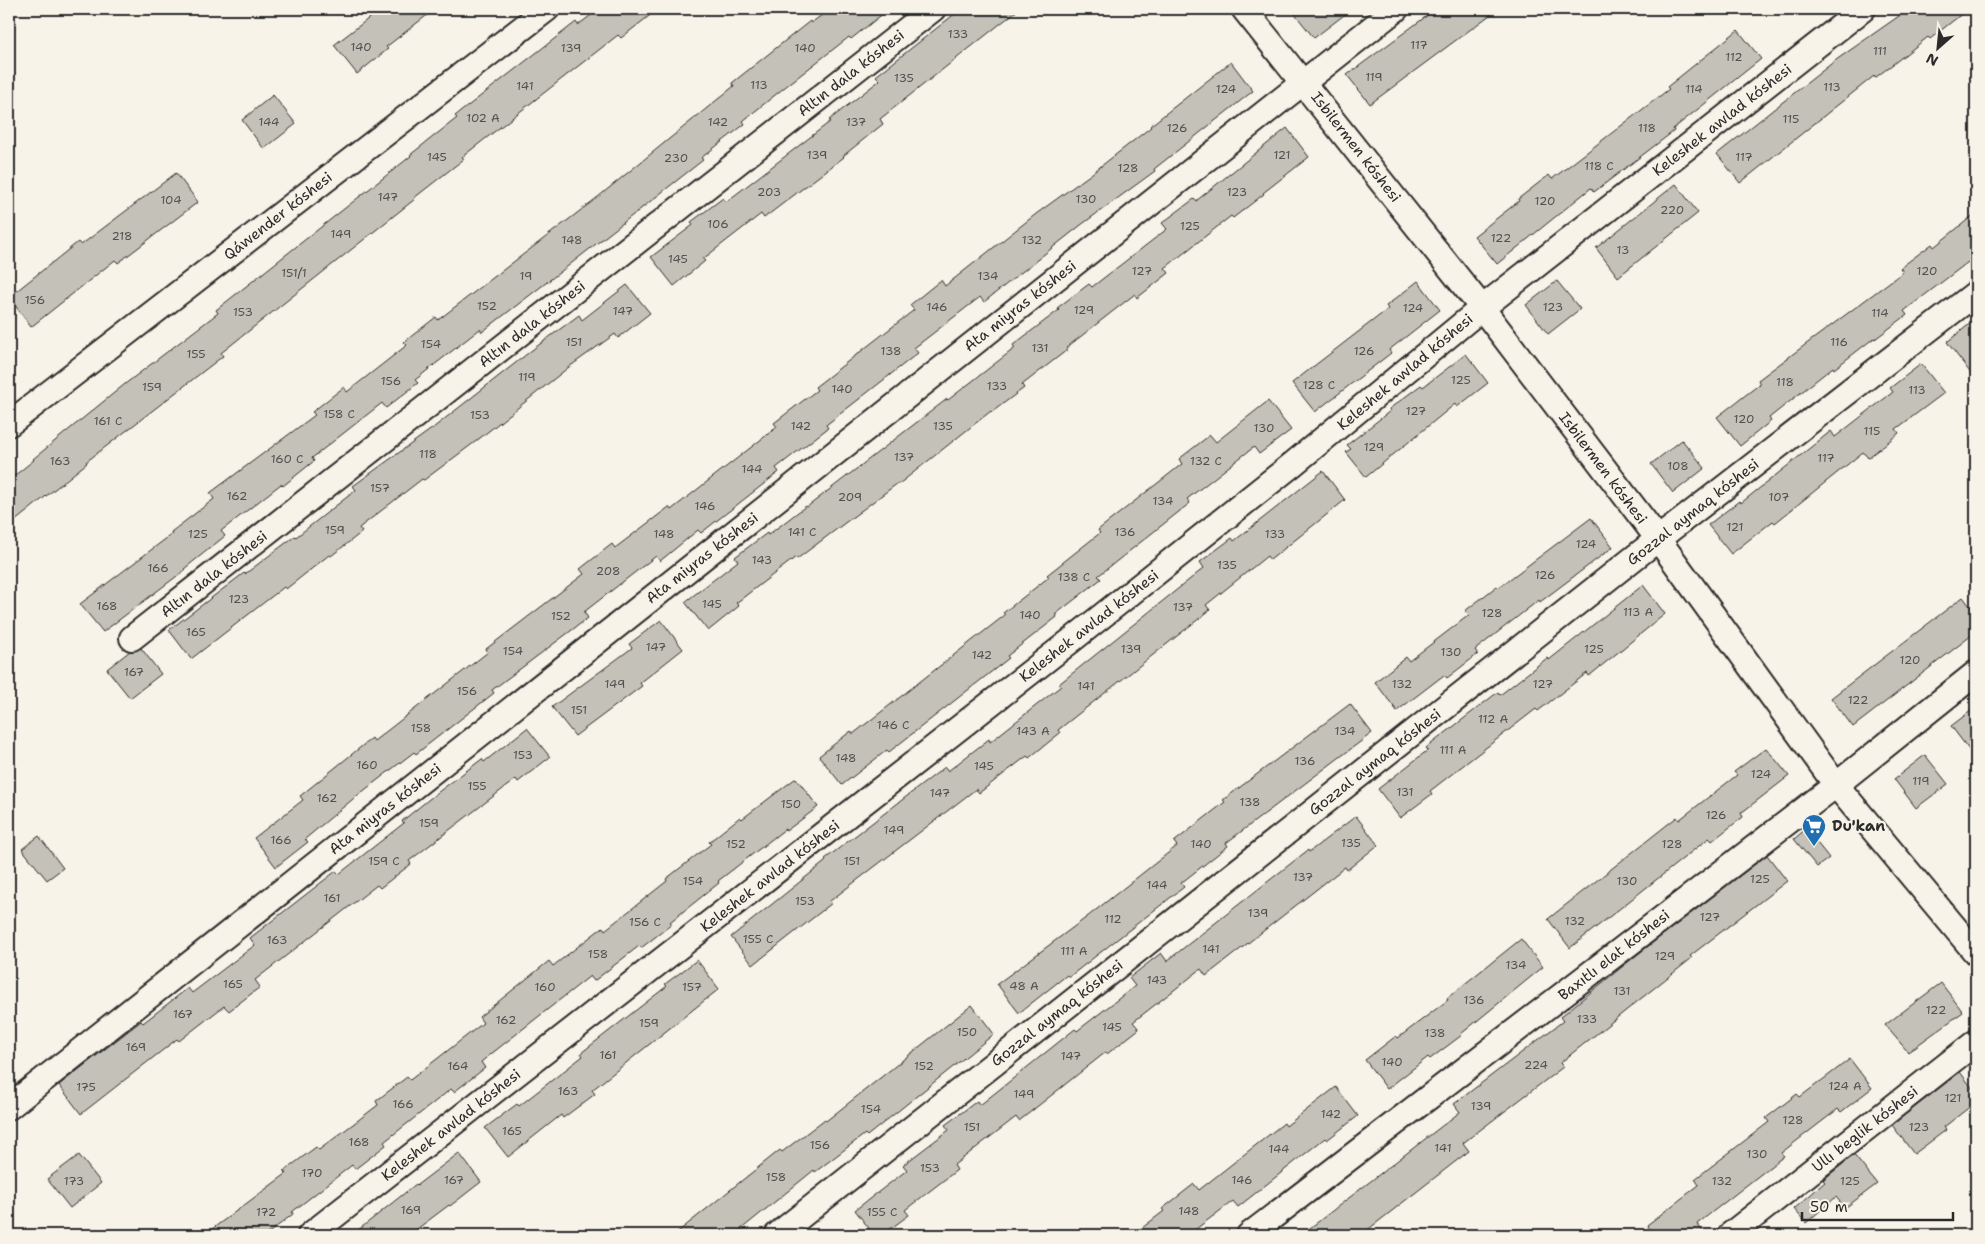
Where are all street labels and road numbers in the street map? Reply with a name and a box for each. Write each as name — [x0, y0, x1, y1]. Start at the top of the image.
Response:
street label: Altın dala kóshesi — [794, 25, 908, 121]
street label: Keleshek awlad kóshesi — [1648, 59, 1796, 181]
street label: Isbilermen kóshesi — [1306, 88, 1406, 206]
street label: Qáwender kóshesi — [220, 167, 336, 265]
street label: Ata miyras kóshesi — [960, 256, 1080, 356]
street label: Altın dala kóshesi — [475, 276, 589, 372]
street label: Keleshek awlad kóshesi — [1333, 309, 1477, 435]
street label: Isbilermen kóshesi — [1554, 408, 1652, 528]
street label: Gozzal aymaq kóshesi — [1623, 454, 1763, 570]
street label: Ata miyras kóshesi — [642, 508, 762, 608]
street label: Altın dala kóshesi — [157, 526, 271, 622]
street label: Keleshek awlad kóshesi — [1015, 565, 1163, 687]
street label: Gozzal aymaq kóshesi — [1305, 704, 1445, 820]
street label: Ata miyras kóshesi — [325, 759, 445, 859]
street label: Keleshek awlad kóshesi — [696, 815, 844, 937]
street label: Baxıtlı elat kóshesi — [1554, 905, 1674, 1005]
street label: Gozzal aymaq kóshesi — [987, 955, 1127, 1071]
street label: Keleshek awlad kóshesi — [377, 1064, 525, 1186]
street label: Ullı beglik kóshesi — [1808, 1081, 1922, 1177]

